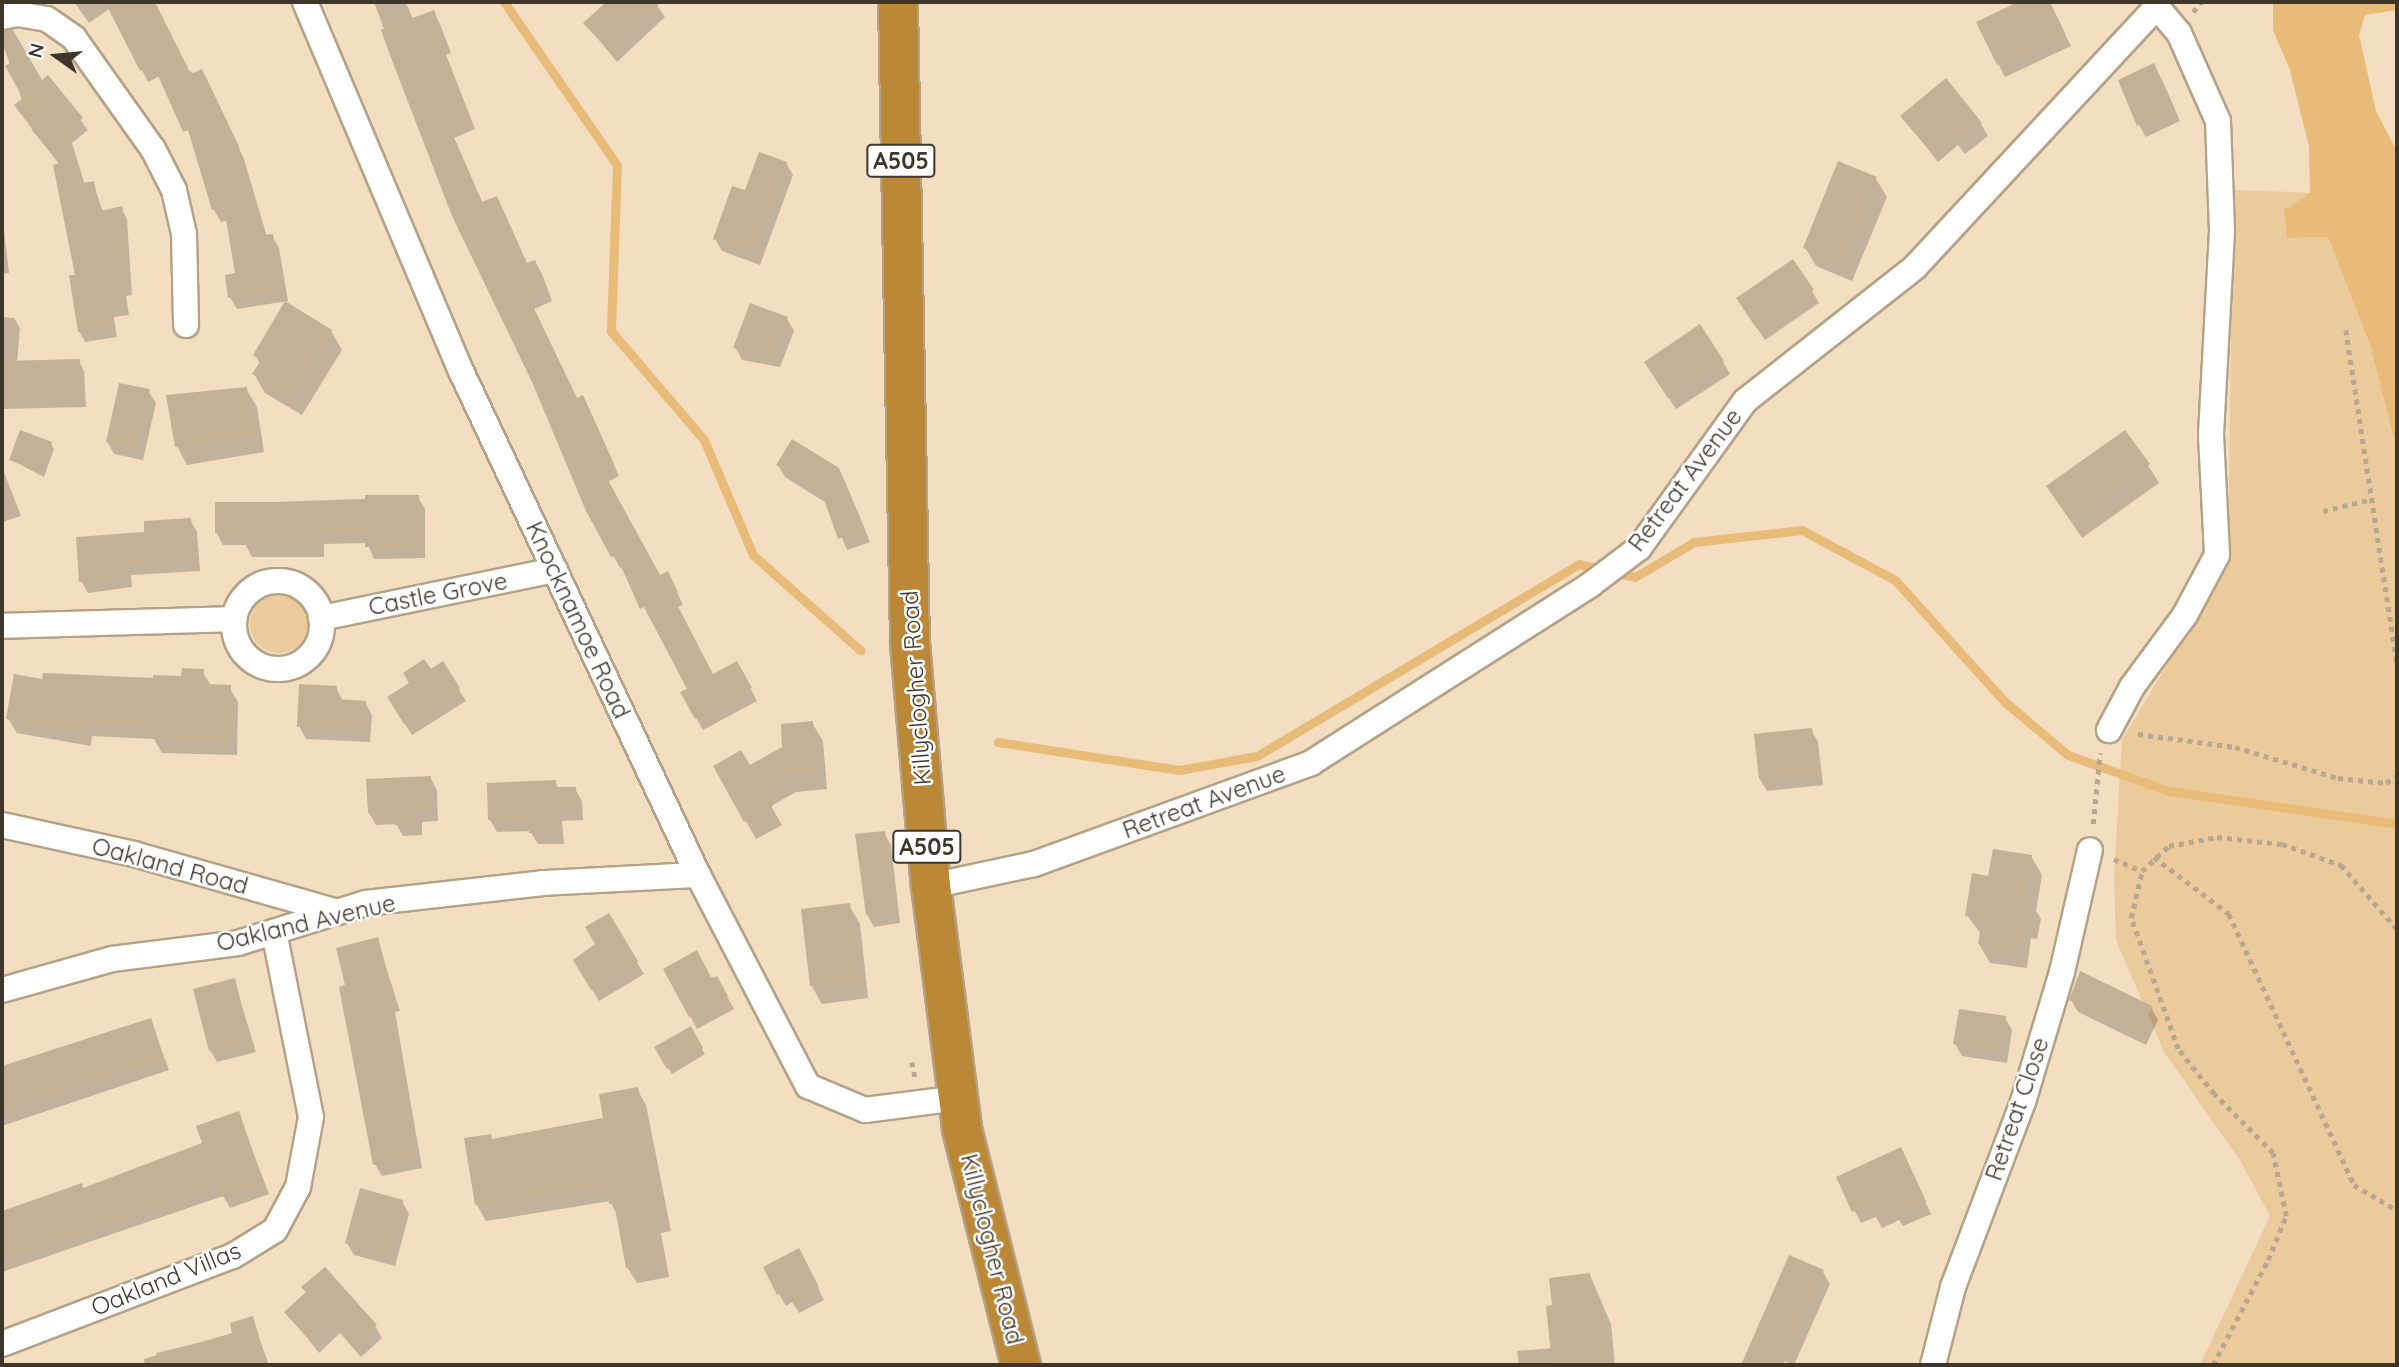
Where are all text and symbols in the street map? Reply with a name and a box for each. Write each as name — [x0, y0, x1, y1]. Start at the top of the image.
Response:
north arrow — [21, 21, 91, 91]
text: N — [22, 41, 49, 60]
road number: A505 — [866, 142, 936, 180]
street label: Retreat Avenue — [1622, 403, 1748, 557]
street label: Knocknamoe Road — [520, 517, 636, 723]
street label: Castle Grove — [366, 566, 510, 622]
street label: Killyclogher Road — [895, 590, 937, 786]
street label: Retreat Avenue — [1119, 759, 1289, 845]
road number: A505 — [892, 828, 962, 866]
street label: Oakland Road — [89, 831, 251, 901]
street label: Oakland Avenue — [214, 888, 398, 958]
street label: Retreat Close — [1979, 1034, 2055, 1184]
street label: Killyclogher Road — [954, 1151, 1030, 1347]
street label: Oakland Villas — [87, 1236, 245, 1322]

